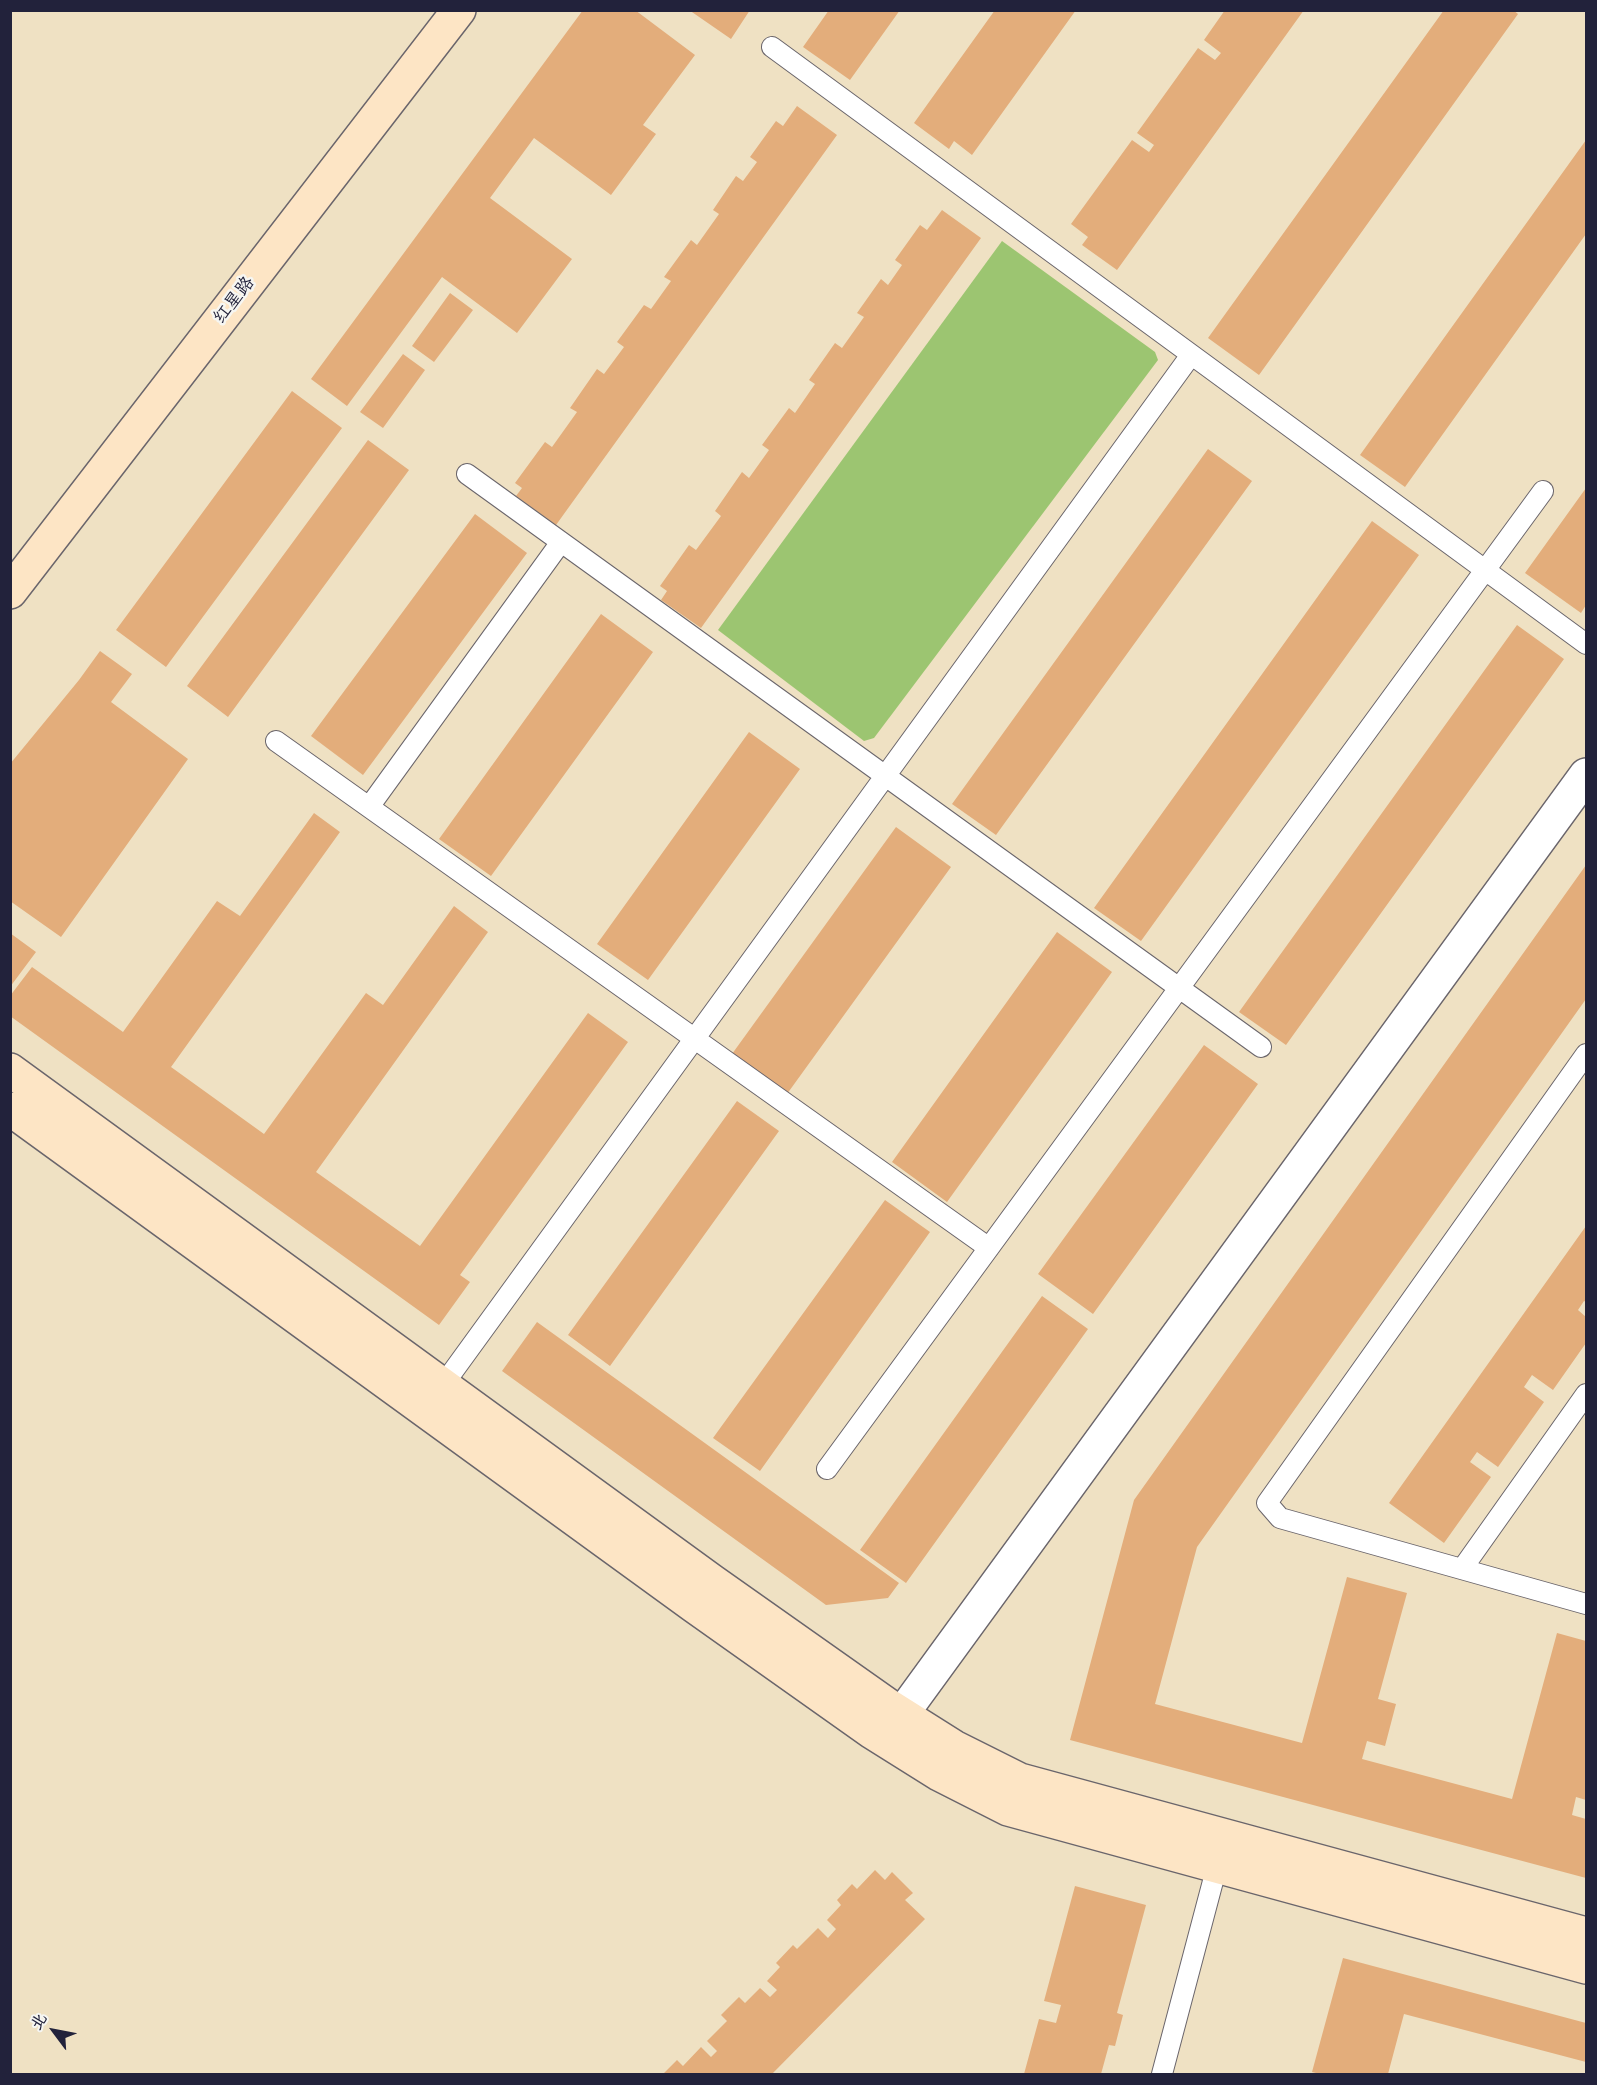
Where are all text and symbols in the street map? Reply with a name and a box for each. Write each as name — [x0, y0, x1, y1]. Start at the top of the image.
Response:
street label: 红星路 — [210, 273, 260, 329]
north arrow — [24, 2001, 84, 2061]
text: 北 — [25, 2009, 52, 2034]

